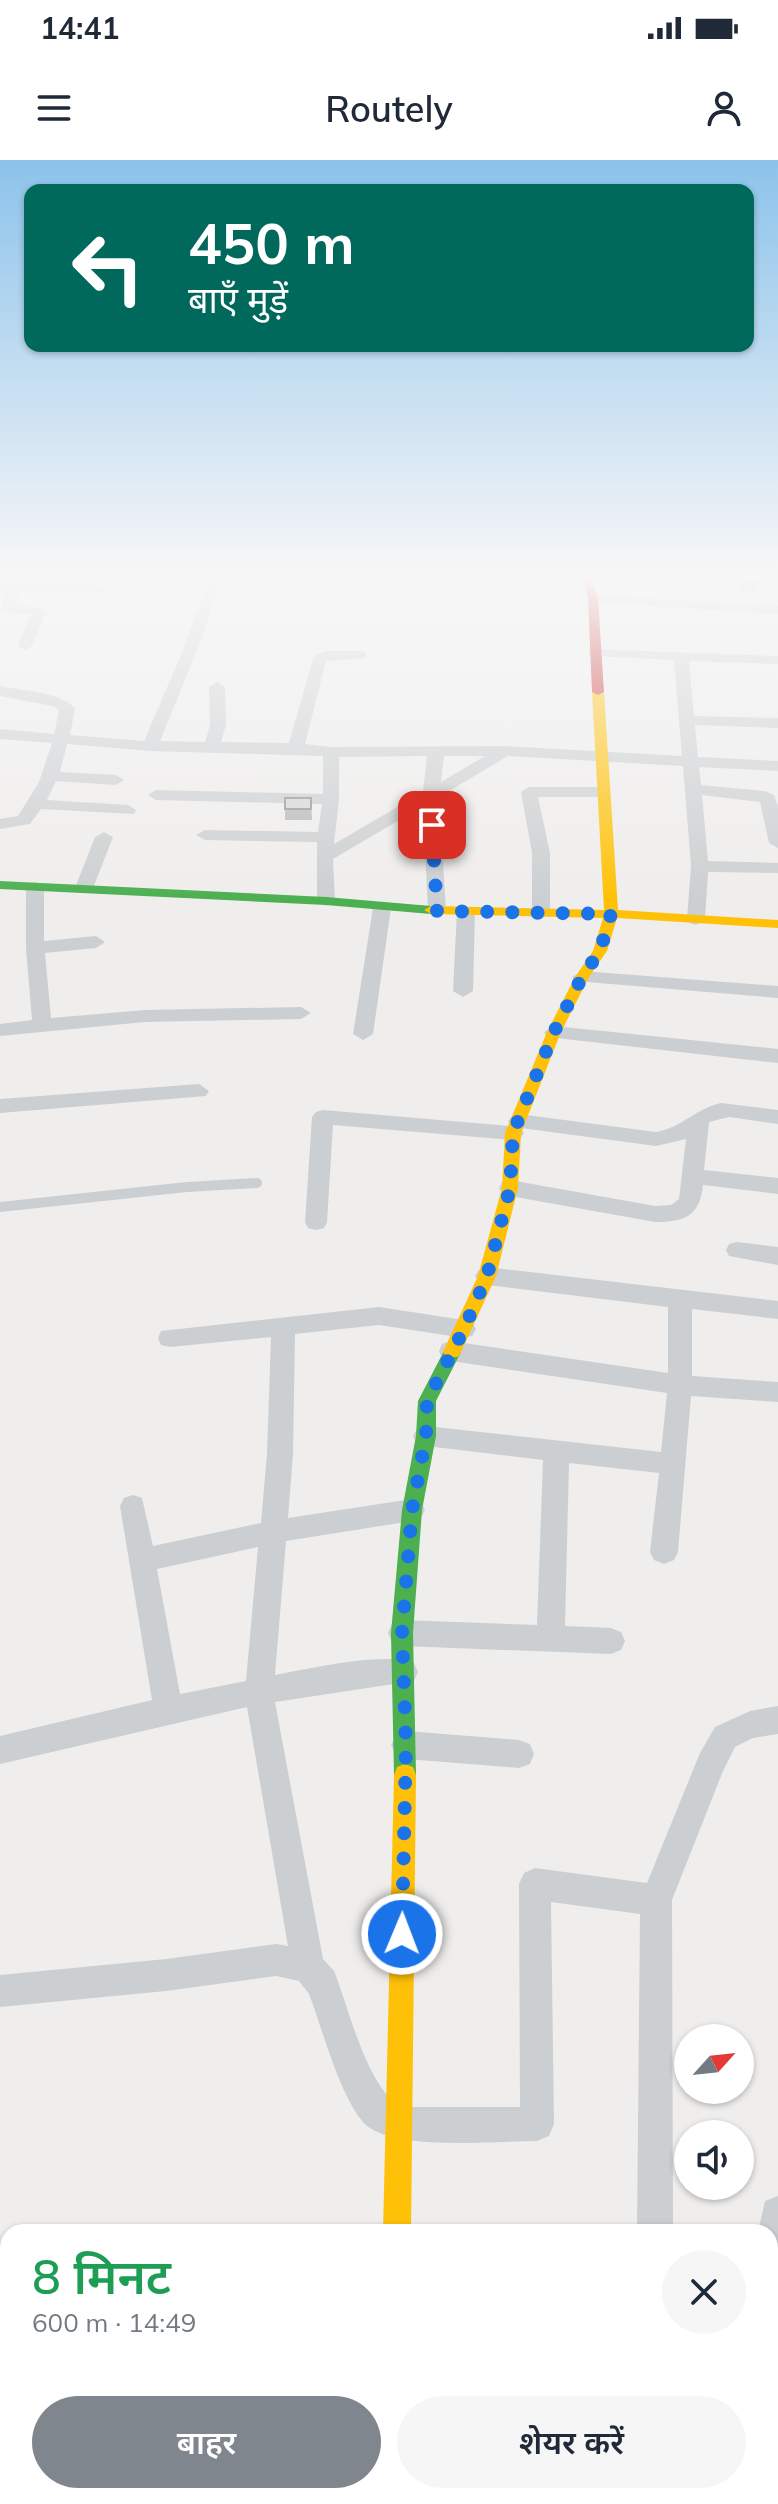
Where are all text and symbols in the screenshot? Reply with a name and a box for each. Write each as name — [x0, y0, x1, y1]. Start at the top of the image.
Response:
text: 14:41 — [40, 9, 119, 47]
icon: menu — [32, 86, 76, 130]
text: Routely — [325, 86, 453, 131]
icon: person — [702, 86, 746, 130]
text: 450 m — [188, 208, 355, 278]
icon: left — [56, 216, 160, 320]
text: बाएँ मुड़ें — [188, 277, 288, 322]
pin — [398, 791, 466, 859]
icon: arrive — [410, 803, 454, 847]
position arrow — [360, 1892, 444, 1976]
north arrow — [674, 2024, 754, 2104]
map controls — [674, 2024, 754, 2200]
button: sound — [674, 2120, 754, 2200]
text: 8 मिनट — [32, 2246, 171, 2306]
button: close — [662, 2250, 746, 2334]
text: 600 m · 14:49 — [32, 2306, 196, 2339]
button: बाहर — [32, 2396, 381, 2488]
button: शेयर करें — [397, 2396, 746, 2488]

